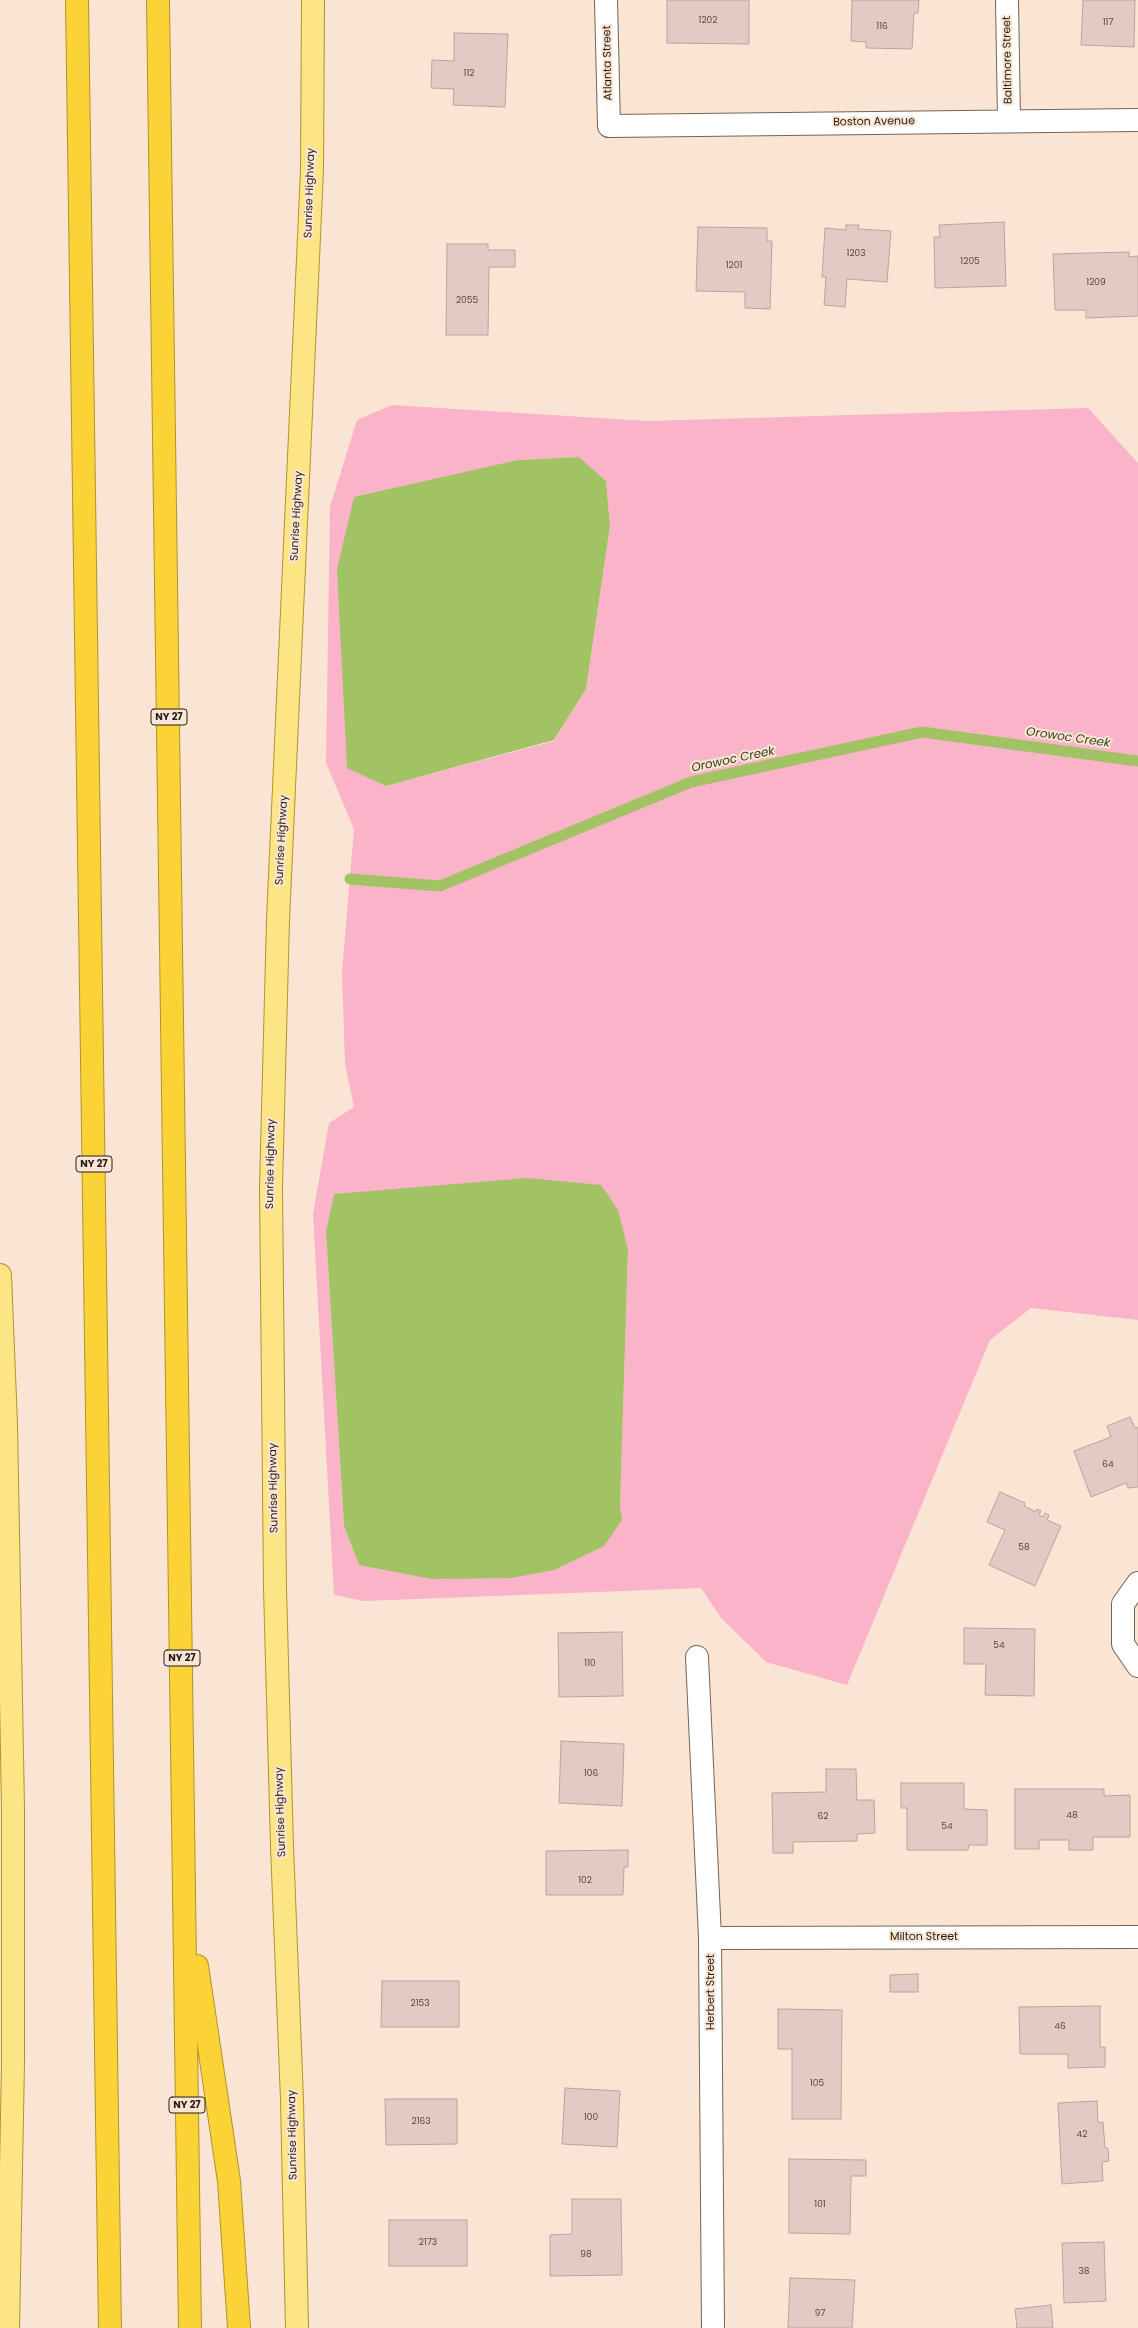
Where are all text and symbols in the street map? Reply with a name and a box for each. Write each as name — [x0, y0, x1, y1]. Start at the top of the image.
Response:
house number: 1202 — [699, 16, 717, 26]
street label: Baltimore Street — [1001, 16, 1015, 104]
house number: 117 — [1103, 18, 1113, 28]
house number: 116 — [876, 22, 888, 32]
street label: Atlanta Street — [601, 25, 615, 101]
house number: 112 — [464, 69, 474, 79]
street label: Boston Avenue — [833, 115, 915, 129]
street label: Sunrise Highway — [302, 148, 318, 238]
house number: 1203 — [846, 249, 866, 259]
house number: 1205 — [960, 257, 980, 267]
house number: 1201 — [726, 261, 742, 271]
house number: 1209 — [1086, 278, 1106, 288]
house number: 2055 — [456, 296, 478, 306]
street label: Sunrise Highway — [288, 471, 306, 561]
road number: NY 27 — [151, 709, 187, 725]
water label: Orowoc Creek — [1025, 725, 1111, 751]
water label: Orowoc Creek — [690, 744, 776, 776]
street label: Sunrise Highway — [273, 795, 291, 885]
street label: Sunrise Highway — [264, 1119, 278, 1209]
road number: NY 27 — [76, 1156, 112, 1172]
street label: Sunrise Highway — [267, 1443, 281, 1533]
house number: 64 — [1102, 1460, 1114, 1470]
house number: 58 — [1018, 1543, 1030, 1553]
house number: 54 — [993, 1641, 1005, 1651]
road number: NY 27 — [164, 1650, 200, 1666]
house number: 110 — [584, 1659, 596, 1669]
street label: Sunrise Highway — [273, 1767, 289, 1857]
house number: 106 — [584, 1769, 598, 1779]
house number: 48 — [1066, 1811, 1078, 1821]
house number: 62 — [818, 1812, 828, 1822]
house number: 54 — [941, 1822, 953, 1832]
house number: 102 — [578, 1876, 592, 1886]
street label: Milton Street — [890, 1930, 958, 1944]
street label: Herbert Street — [704, 1954, 718, 2030]
house number: 2153 — [410, 1999, 430, 2009]
house number: 46 — [1054, 2022, 1066, 2032]
house number: 105 — [810, 2079, 824, 2089]
street label: Sunrise Highway — [286, 2090, 300, 2180]
road number: NY 27 — [169, 2097, 205, 2113]
house number: 100 — [584, 2113, 598, 2123]
house number: 2163 — [411, 2117, 431, 2127]
house number: 42 — [1077, 2130, 1087, 2140]
house number: 101 — [814, 2200, 826, 2210]
house number: 2173 — [419, 2238, 437, 2248]
house number: 98 — [580, 2250, 592, 2260]
house number: 38 — [1079, 2267, 1089, 2277]
house number: 97 — [815, 2309, 825, 2319]

